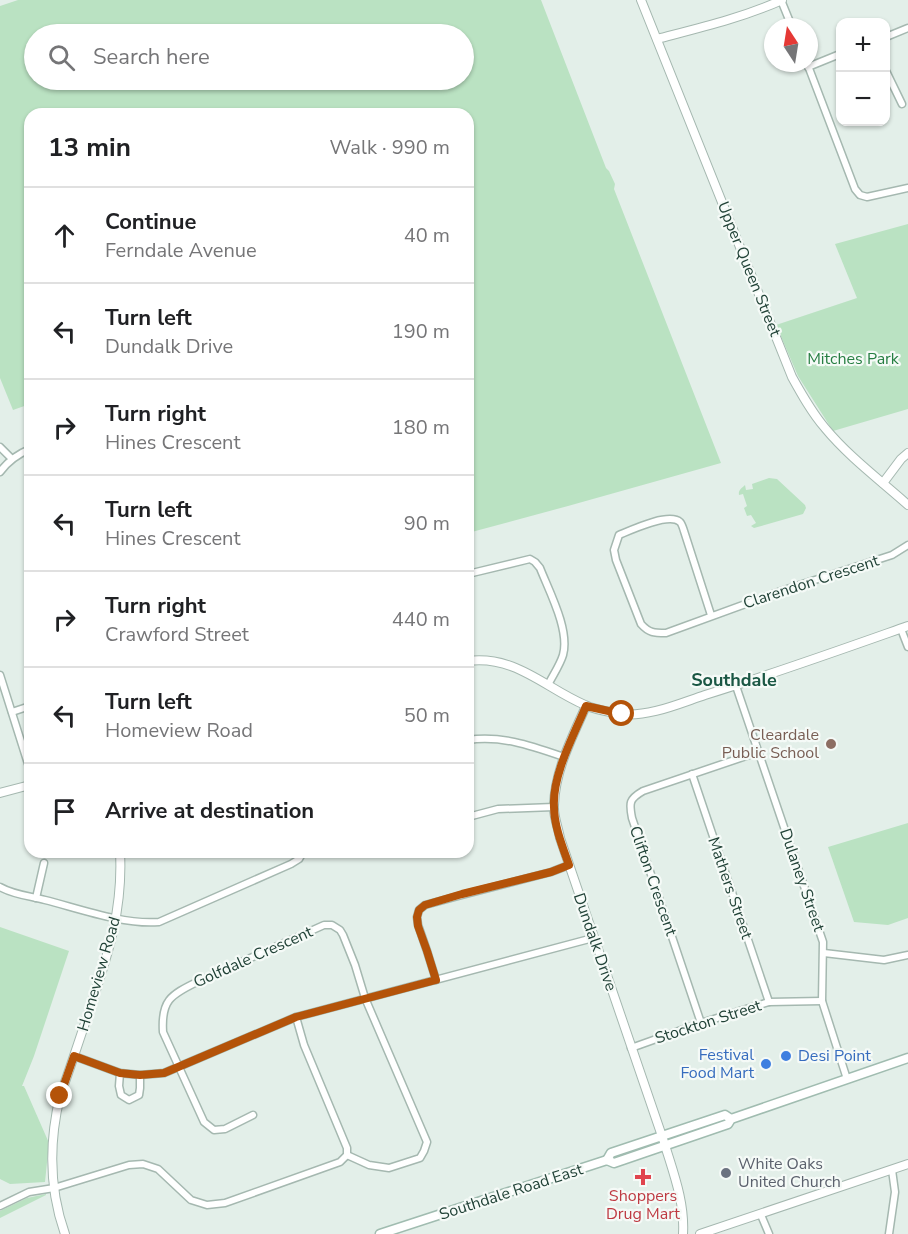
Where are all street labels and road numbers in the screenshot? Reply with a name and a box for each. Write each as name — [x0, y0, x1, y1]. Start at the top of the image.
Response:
street label: Upper Queen Street — [712, 198, 786, 340]
street label: Clarendon Crescent — [740, 550, 882, 614]
street label: Clifton Crescent — [624, 823, 682, 939]
street label: Dulaney Street — [774, 826, 830, 935]
street label: Mathers Street — [702, 834, 758, 942]
street label: Dundalk Drive — [568, 890, 622, 994]
street label: Homeview Road — [72, 914, 126, 1034]
street label: Golfdale Crescent — [190, 921, 316, 993]
street label: Stockton Street — [652, 994, 764, 1050]
street label: Southdale Road East — [436, 1158, 586, 1226]

